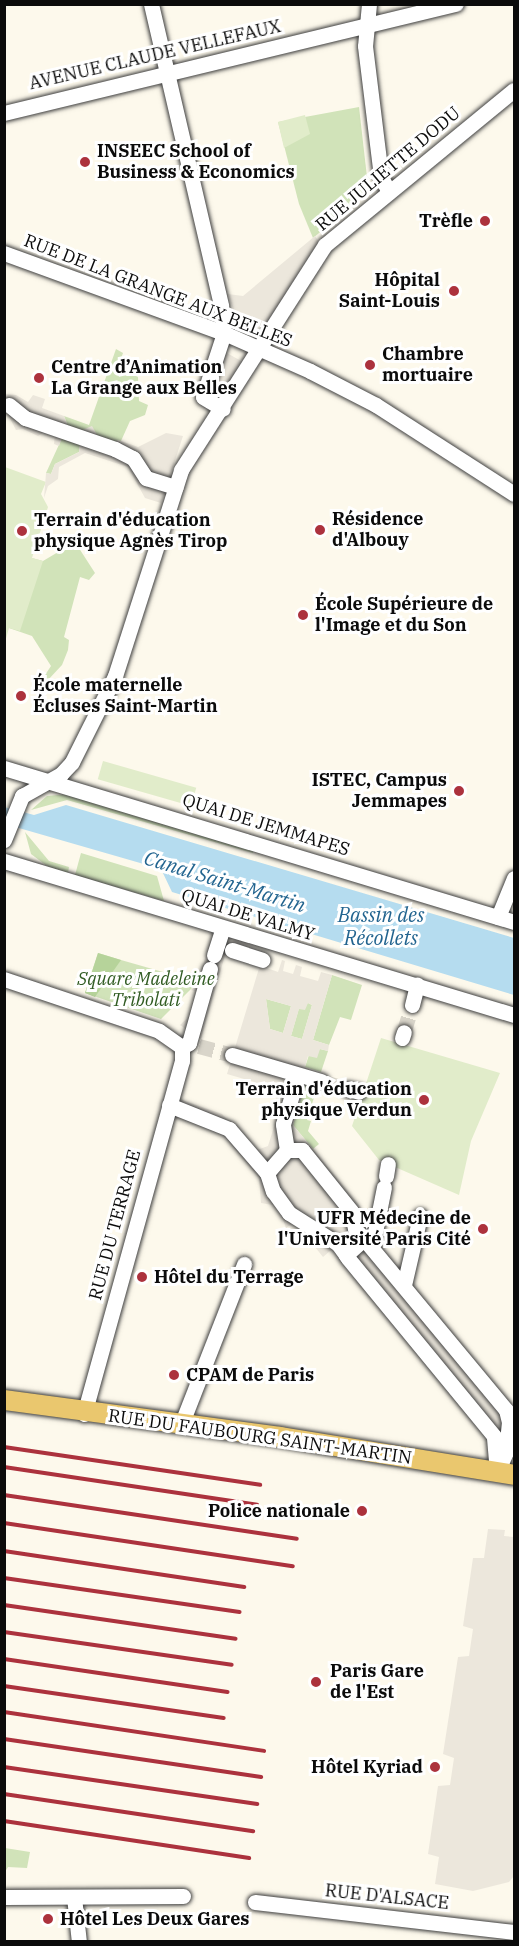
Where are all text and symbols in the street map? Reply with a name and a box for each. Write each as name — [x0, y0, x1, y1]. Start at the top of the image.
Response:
street label: AVENUE CLAUDE VELLEFAUX — [27, 15, 283, 95]
street label: RUE JULIETTE DODU — [311, 102, 465, 236]
place label: INSEEC School of Business & Economics — [97, 141, 295, 184]
marker: INSEEC School of Business & Economics — [78, 155, 92, 169]
place label: Trèfle — [419, 210, 473, 232]
marker: Trèfle — [478, 214, 492, 228]
street label: RUE DE LA GRANGE AUX BELLES — [21, 230, 295, 352]
place label: Hôpital Saint-Louis — [339, 270, 440, 312]
marker: Hôpital Saint-Louis — [445, 282, 463, 300]
place label: Chambre mortuaire — [382, 344, 473, 386]
place label: Centre d’Animation La Grange aux Belles — [51, 357, 237, 400]
marker: Chambre mortuaire — [363, 358, 377, 372]
marker: Centre d’Animation La Grange aux Belles — [32, 371, 46, 385]
place label: Résidence d'Albouy — [332, 509, 423, 552]
place label: Terrain d'éducation physique Agnès Tirop — [34, 510, 227, 552]
marker: Résidence d'Albouy — [313, 523, 327, 537]
marker: Terrain d'éducation physique Agnès Tirop — [15, 524, 29, 538]
place label: École Supérieure de l'Image et du Son — [315, 594, 493, 636]
marker: École Supérieure de l'Image et du Son — [296, 608, 310, 622]
place label: École maternelle Écluses Saint-Martin — [33, 675, 218, 718]
marker: École maternelle Écluses Saint-Martin — [14, 689, 28, 703]
place label: ISTEC, Campus Jemmapes — [312, 770, 447, 812]
marker: ISTEC, Campus Jemmapes — [452, 784, 466, 798]
street label: QUAI DE JEMMAPES — [180, 789, 352, 861]
water label: Canal Saint-Martin — [142, 845, 308, 917]
street label: QUAI DE VALMY — [179, 884, 317, 946]
water label: Bassin des Récollets — [338, 903, 424, 950]
park label: Square Madeleine Tribolati — [77, 969, 215, 1012]
place label: Terrain d'éducation physique Verdun — [235, 1079, 412, 1122]
marker: Terrain d'éducation physique Verdun — [417, 1093, 431, 1107]
street label: RUE DU TERRAGE — [85, 1147, 145, 1303]
place label: UFR Médecine de l'Université Paris Cité — [278, 1208, 471, 1250]
marker: UFR Médecine de l'Université Paris Cité — [476, 1222, 490, 1236]
place label: Hôtel du Terrage — [154, 1266, 304, 1288]
marker: Hôtel du Terrage — [135, 1270, 149, 1284]
place label: CPAM de Paris — [186, 1364, 314, 1386]
marker: CPAM de Paris — [167, 1368, 181, 1382]
street label: RUE DU FAUBOURG SAINT-MARTIN — [107, 1405, 413, 1469]
place label: Police nationale — [208, 1500, 350, 1522]
marker: Police nationale — [355, 1504, 369, 1518]
place label: Paris Gare de l'Est — [330, 1661, 424, 1704]
marker: Paris Gare de l'Est — [307, 1673, 325, 1691]
place label: Hôtel Kyriad — [311, 1756, 423, 1778]
marker: Hôtel Kyriad — [428, 1760, 442, 1774]
street label: RUE D'ALSACE — [324, 1880, 450, 1914]
place label: Hôtel Les Deux Gares — [60, 1908, 250, 1930]
marker: Hôtel Les Deux Gares — [41, 1912, 55, 1926]

